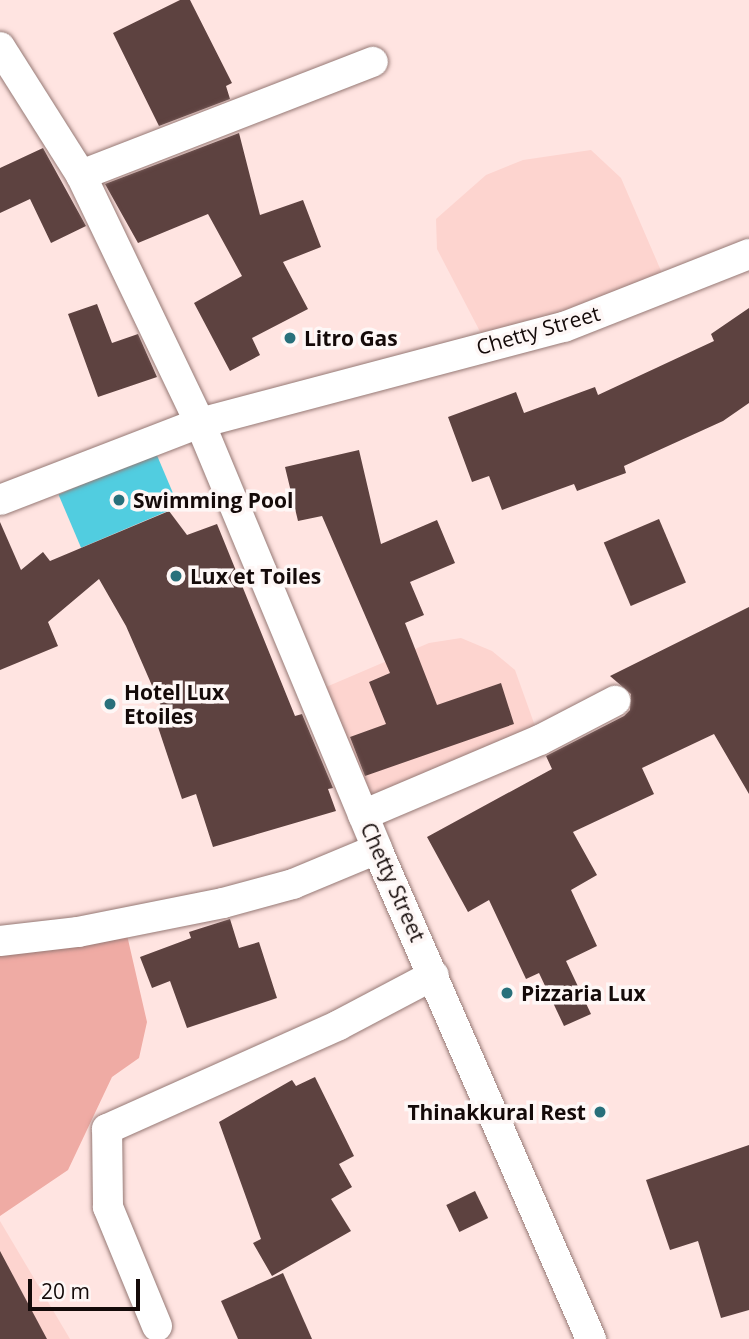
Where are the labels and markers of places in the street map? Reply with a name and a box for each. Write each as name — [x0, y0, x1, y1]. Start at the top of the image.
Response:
place label: Litro Gas — [304, 325, 398, 351]
marker: Litro Gas — [282, 330, 298, 346]
place label: Swimming Pool — [133, 487, 293, 513]
marker: Swimming Pool — [111, 492, 127, 508]
place label: Lux et Toiles — [190, 563, 321, 589]
marker: Lux et Toiles — [168, 568, 184, 584]
place label: Hotel Lux Etoiles — [124, 679, 224, 729]
marker: Hotel Lux Etoiles — [102, 696, 118, 712]
place label: Pizzaria Lux — [521, 980, 646, 1006]
marker: Pizzaria Lux — [499, 985, 515, 1001]
place label: Thinakkural Rest — [407, 1099, 586, 1125]
marker: Thinakkural Rest — [592, 1104, 608, 1120]

